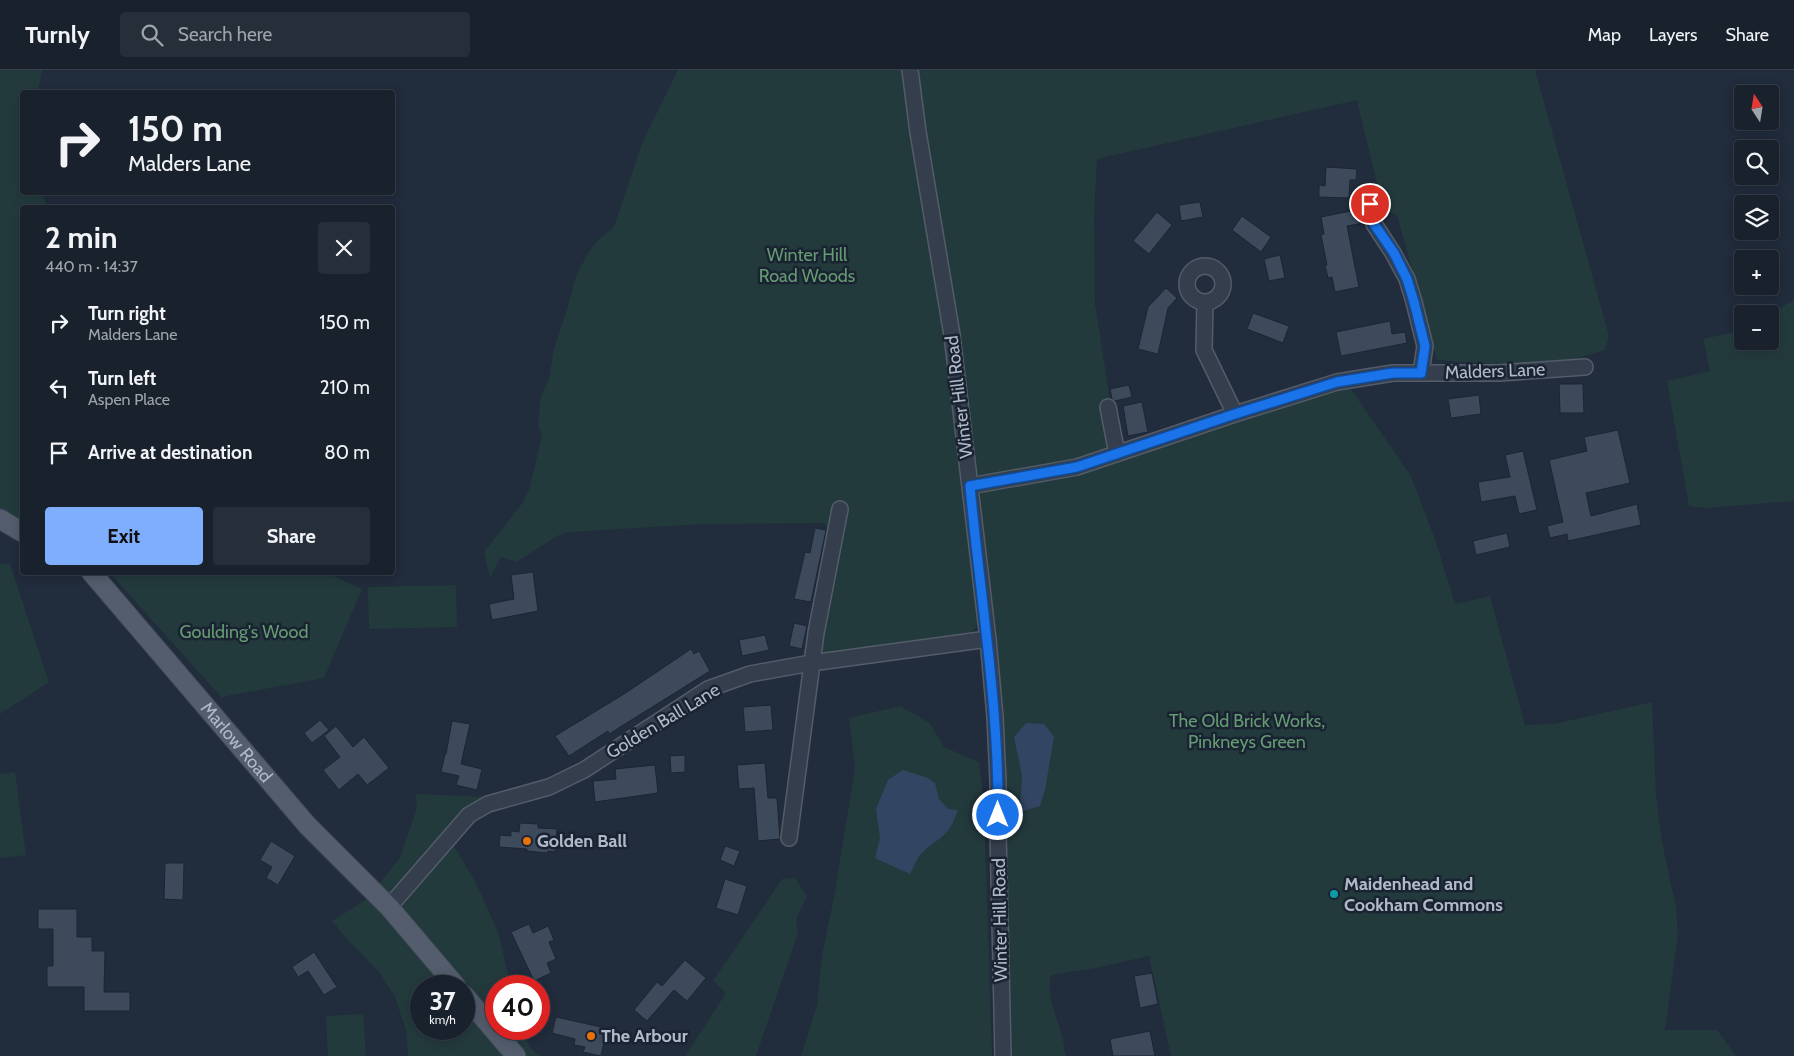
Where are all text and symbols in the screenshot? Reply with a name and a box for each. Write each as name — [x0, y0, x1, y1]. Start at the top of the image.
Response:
search box — [120, 12, 470, 57]
text: Turnly — [25, 20, 90, 49]
icon: search — [138, 21, 166, 49]
text: Search here — [178, 23, 272, 46]
text: Map — [1588, 24, 1621, 46]
text: Layers — [1649, 24, 1698, 46]
text: Share — [1726, 24, 1769, 46]
north arrow — [1734, 85, 1779, 130]
map controls — [1734, 85, 1779, 350]
text: 150 m — [128, 107, 223, 150]
icon: right — [45, 110, 110, 175]
button: search — [1734, 140, 1779, 185]
text: Malders Lane — [128, 150, 251, 177]
pin — [1349, 183, 1391, 225]
icon: arrive — [1356, 190, 1384, 218]
button: layers — [1734, 195, 1779, 240]
text: 2 min — [45, 219, 117, 256]
button: close — [318, 222, 370, 274]
park label: Winter Hill Road Woods — [759, 244, 855, 287]
button: + — [1734, 250, 1779, 295]
text: 440 m · 14:37 — [45, 257, 138, 276]
text: Turn right — [88, 302, 166, 325]
button: − — [1734, 305, 1779, 350]
icon: right — [45, 309, 73, 337]
text: 150 m — [319, 311, 370, 334]
text: Malders Lane — [88, 325, 177, 344]
street label: Winter Hill Road — [941, 334, 977, 460]
street label: Malders Lane — [1444, 358, 1546, 384]
text: Turn left — [88, 367, 156, 390]
icon: left — [45, 374, 73, 402]
text: 210 m — [320, 376, 370, 399]
text: Aspen Place — [88, 390, 170, 409]
icon: arrive — [45, 439, 73, 467]
text: Arrive at destination — [88, 441, 252, 464]
text: 80 m — [324, 441, 370, 464]
button: Exit — [45, 507, 203, 565]
button: Share — [213, 507, 370, 565]
park label: Goulding's Wood — [180, 621, 308, 643]
street label: Golden Ball Lane — [602, 679, 724, 763]
street label: Marlow Road — [196, 698, 277, 787]
park label: The Old Brick Works, Pinkneys Green — [1169, 710, 1325, 753]
position arrow — [971, 788, 1023, 840]
place label: Golden Ball — [537, 830, 627, 852]
marker: Golden Ball — [521, 835, 533, 847]
street label: Winter Hill Road — [988, 858, 1012, 982]
place label: Maidenhead and Cookham Commons — [1344, 873, 1503, 916]
marker: Maidenhead and Cookham Commons — [1328, 888, 1340, 900]
speed limit sign: 40 — [485, 975, 550, 1040]
text: 37 — [429, 986, 456, 1016]
text: km/h — [429, 1012, 456, 1027]
place label: The Arbour — [601, 1025, 688, 1047]
marker: The Arbour — [585, 1030, 597, 1042]

